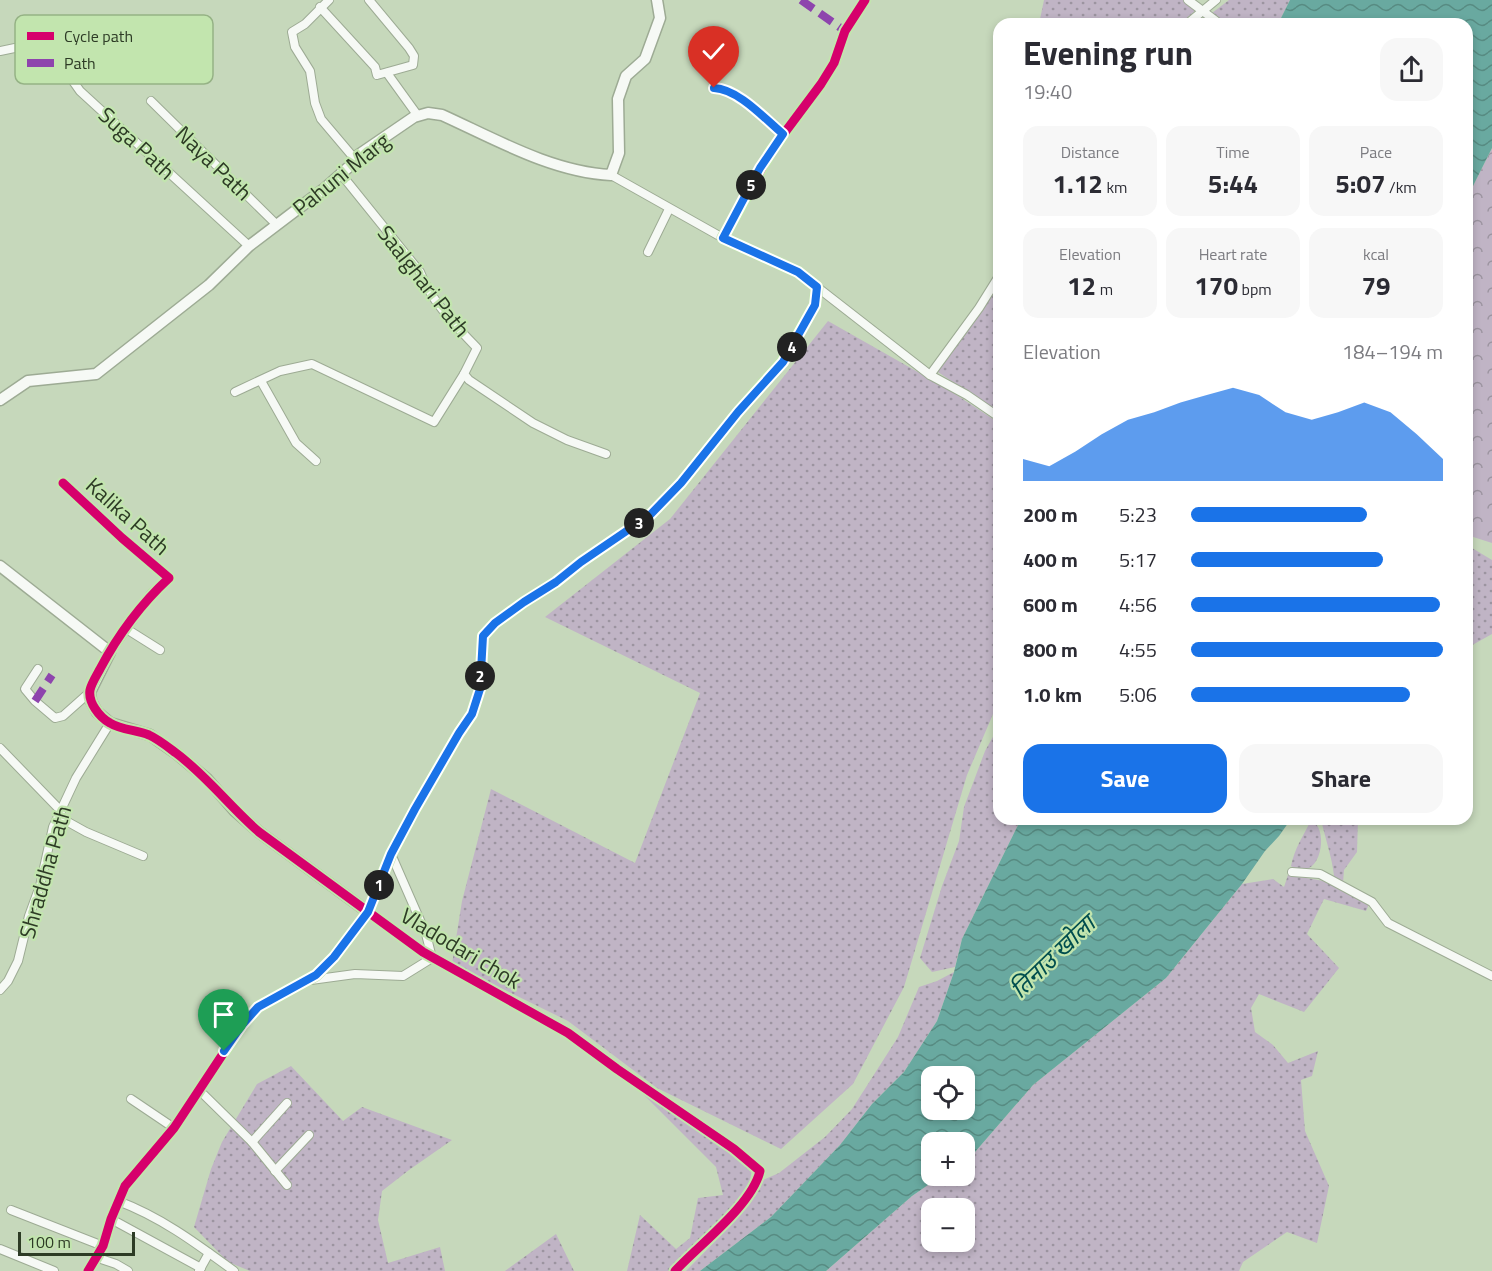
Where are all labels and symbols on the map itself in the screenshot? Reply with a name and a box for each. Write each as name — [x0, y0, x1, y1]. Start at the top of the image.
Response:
legend — [15, 15, 213, 84]
text: Cycle path — [64, 24, 133, 48]
pin — [688, 26, 739, 88]
text: Path — [64, 51, 96, 75]
street label: Suga Path — [91, 98, 183, 188]
street label: Naya Path — [168, 118, 260, 208]
street label: Pahuni Marg — [285, 124, 397, 224]
pin: 5 — [736, 170, 766, 200]
street label: Saalghari Path — [369, 218, 479, 344]
pin: 4 — [777, 332, 807, 362]
street label: Kalika Path — [78, 469, 178, 563]
pin: 3 — [624, 508, 654, 538]
pin: 2 — [465, 661, 495, 691]
street label: Shraddha Path — [10, 802, 80, 942]
pin: 1 — [364, 870, 394, 900]
street label: Vladodari chok — [394, 898, 528, 998]
water label: तिनाउ खोला — [1002, 903, 1106, 1006]
pin — [198, 989, 249, 1051]
scale bar — [18, 1229, 135, 1256]

